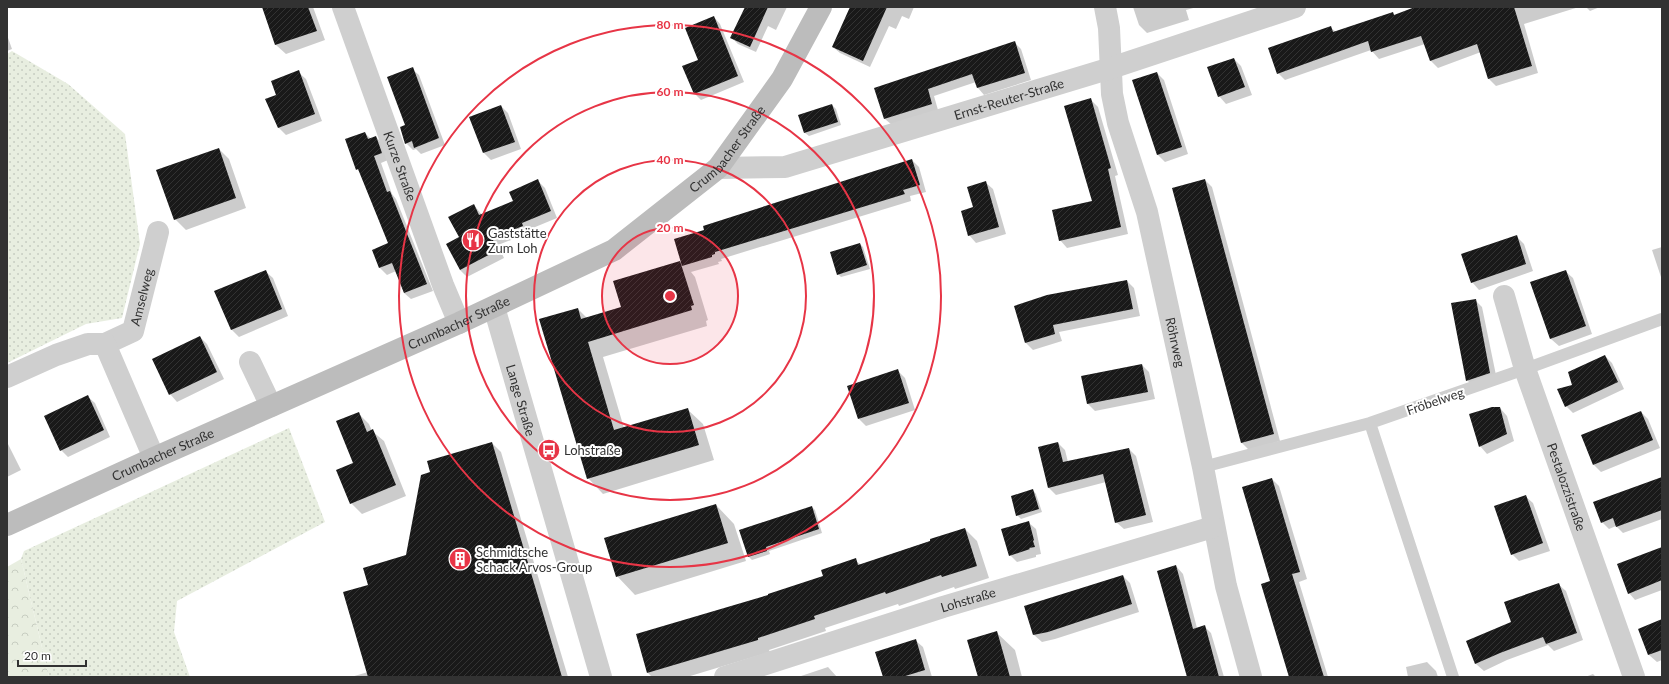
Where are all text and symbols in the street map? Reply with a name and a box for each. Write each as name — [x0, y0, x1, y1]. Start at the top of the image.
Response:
text: 80 m — [657, 17, 683, 32]
street label: Ernst-Reuter-Straße — [952, 75, 1066, 123]
text: 60 m — [657, 84, 683, 99]
street label: Crumbacher Straße — [686, 102, 769, 196]
street label: Kurze Straße — [380, 129, 420, 203]
text: 40 m — [657, 152, 683, 167]
text: 20 m — [657, 220, 683, 235]
place label: Gaststätte Zum Loh — [488, 225, 547, 256]
restaurant icon: Gaststätte Zum Loh — [460, 227, 486, 253]
street label: Amselweg — [127, 266, 157, 327]
centre of rings — [663, 289, 677, 303]
street label: Crumbacher Straße — [405, 292, 512, 353]
street label: Röhrweg — [1162, 316, 1189, 369]
street label: Lange Straße — [503, 362, 539, 438]
street label: Fröbelweg — [1404, 384, 1466, 418]
street label: Crumbacher Straße — [109, 425, 216, 484]
bus stop icon: Lohstraße — [536, 437, 562, 463]
street label: Pestalozzistraße — [1544, 441, 1590, 533]
place label: Lohstraße — [564, 442, 621, 458]
place label: Schmidtsche Schack Arvos-Group — [476, 544, 592, 575]
building icon: Schmidtsche Schack Arvos-Group — [447, 546, 473, 572]
street label: Lohstraße — [939, 584, 998, 615]
scale bar — [18, 642, 86, 668]
text: 20 m — [24, 648, 51, 663]

